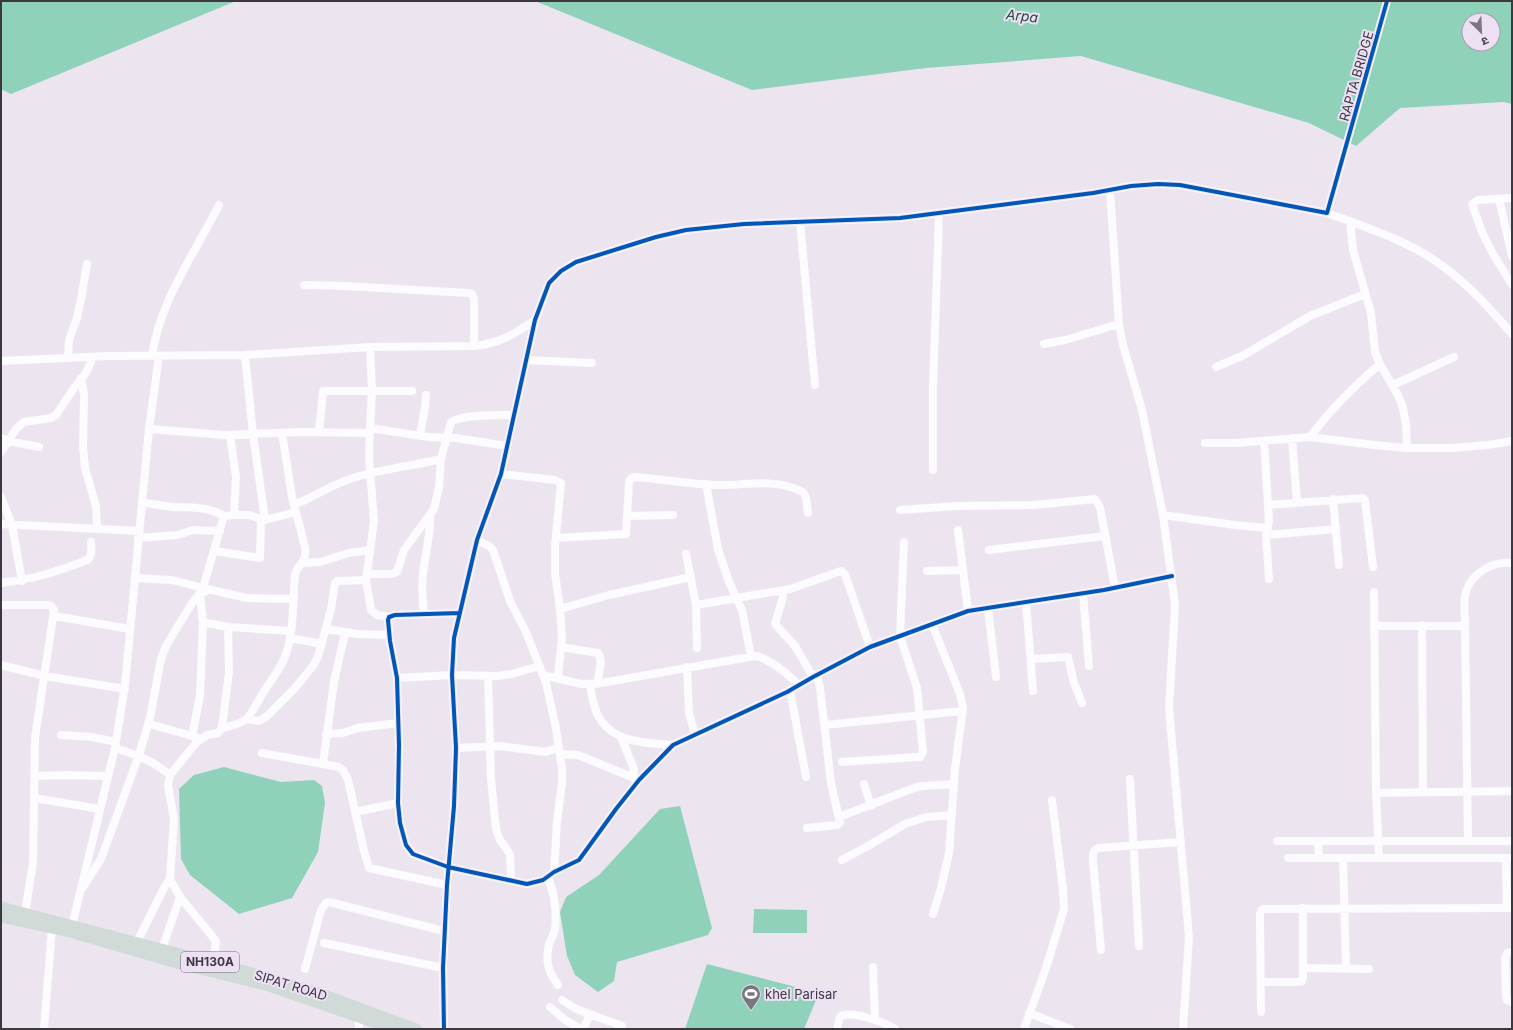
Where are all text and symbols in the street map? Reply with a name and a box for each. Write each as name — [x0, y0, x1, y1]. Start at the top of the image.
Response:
water label: Arpa — [1004, 5, 1039, 26]
north arrow — [1461, 12, 1501, 52]
street label: RAPTA BRIDGE — [1336, 29, 1376, 123]
text: उ — [1479, 33, 1491, 49]
road number: NH130A — [181, 952, 239, 972]
street label: SIPAT ROAD — [253, 966, 329, 1004]
sports icon: khel Parisar — [740, 983, 762, 1011]
place label: khel Parisar — [765, 986, 837, 1002]

